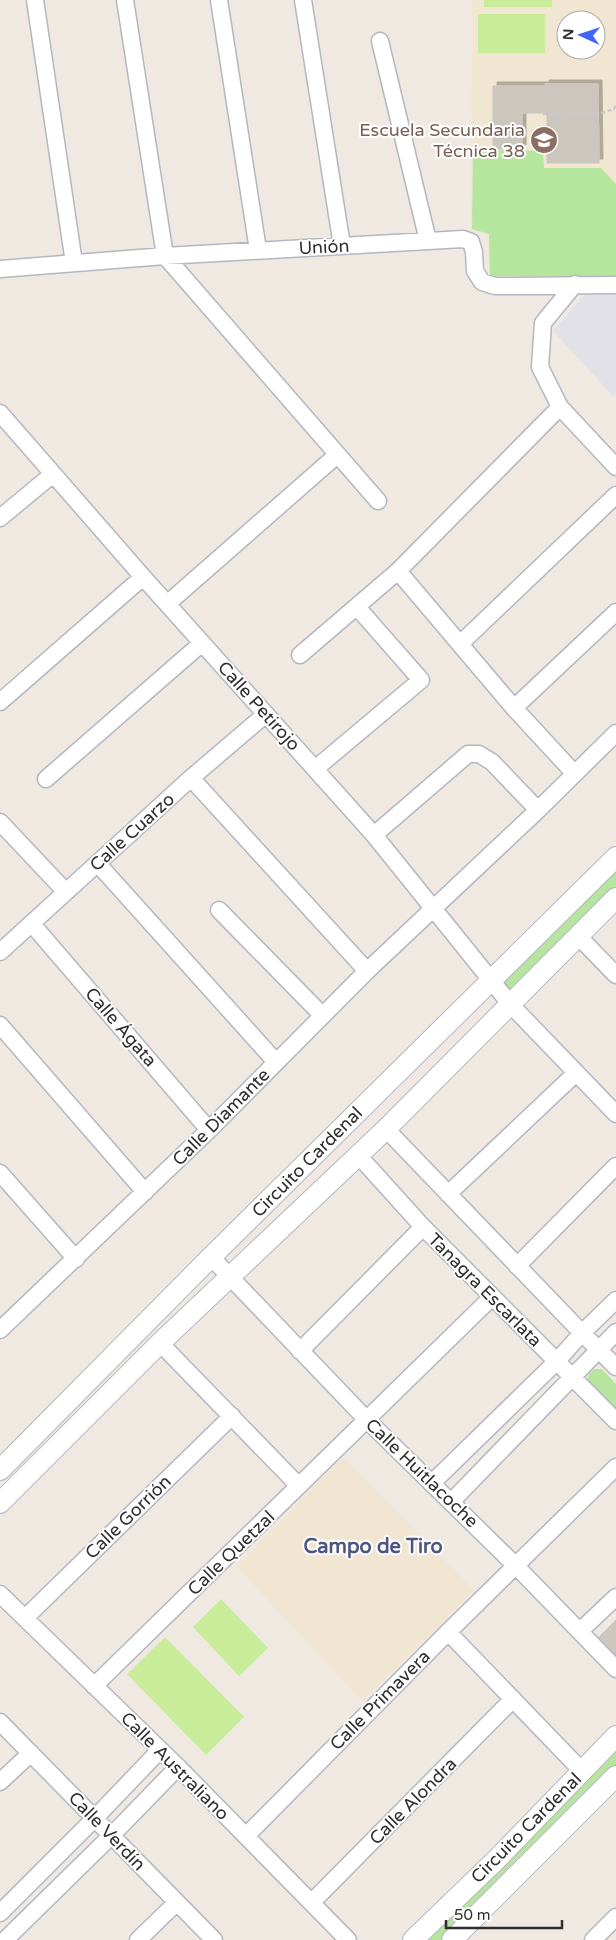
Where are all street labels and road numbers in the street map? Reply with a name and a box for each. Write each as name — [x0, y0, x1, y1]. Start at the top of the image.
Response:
street label: Unión — [298, 235, 350, 259]
street label: Calle Petirojo — [213, 657, 305, 755]
street label: Calle Cuarzo — [85, 788, 179, 876]
street label: Calle Ágata — [81, 983, 161, 1071]
street label: Calle Diamante — [168, 1064, 274, 1170]
street label: Circuito Cardenal — [247, 1102, 367, 1222]
street label: Tanagra Escarlata — [424, 1229, 546, 1351]
street label: Calle Huitlacoche — [361, 1414, 483, 1532]
street label: Calle Gorrión — [80, 1470, 176, 1564]
street label: Calle Quetzal — [183, 1506, 279, 1600]
street label: Calle Primavera — [325, 1645, 435, 1755]
street label: Calle Australiano — [116, 1707, 234, 1825]
street label: Calle Alondra — [365, 1753, 461, 1849]
street label: Circuito Cardenal — [466, 1768, 586, 1888]
street label: Calle Verdín — [64, 1787, 150, 1875]

